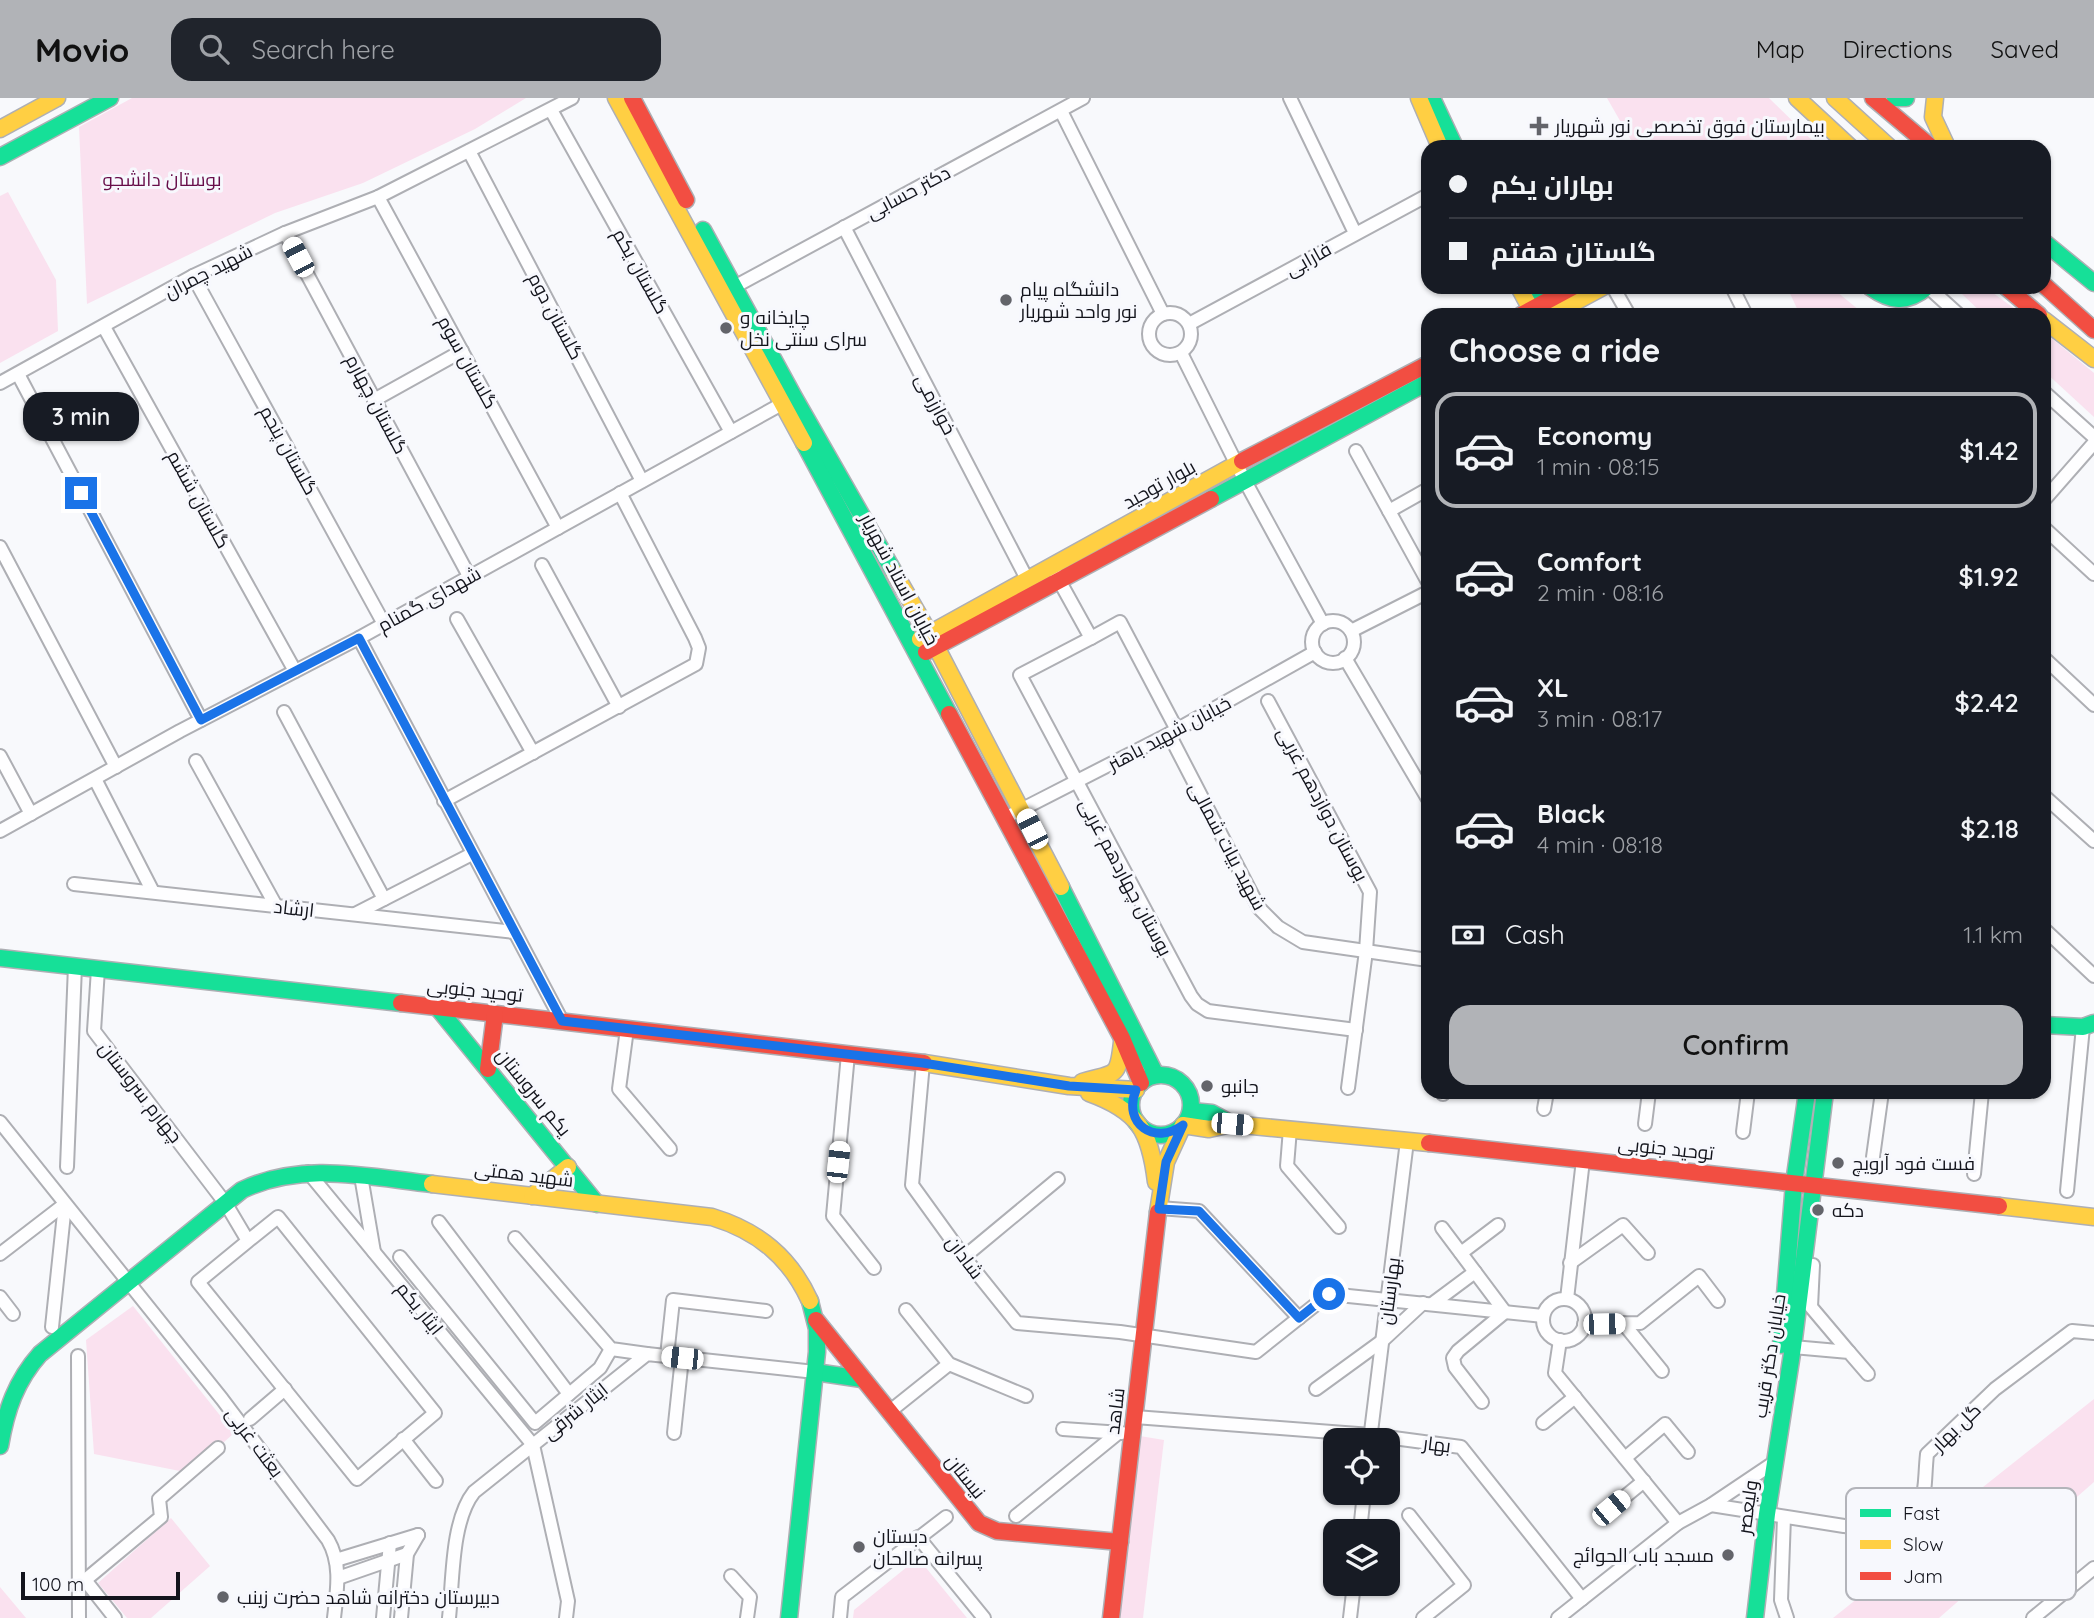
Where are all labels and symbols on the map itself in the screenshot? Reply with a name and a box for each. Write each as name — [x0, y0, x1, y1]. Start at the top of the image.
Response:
place label: بیمارستان فوق تخصصی نور شهریار — [1554, 114, 1825, 139]
marker: بیمارستان فوق تخصصی نور شهریار — [1529, 116, 1549, 136]
street label: دکتر حسابی — [862, 160, 954, 224]
park label: بوستان دانشجو — [103, 167, 221, 191]
street label: گلستان یکم — [606, 224, 674, 319]
car — [279, 234, 318, 280]
street label: فارابی — [1281, 237, 1335, 281]
street label: شهید چمران — [160, 239, 257, 304]
street label: گلستان دوم — [521, 268, 589, 365]
place label: دانشگاه پیام نور واحد شهریار — [1019, 277, 1137, 323]
marker: دانشگاه پیام نور واحد شهریار — [998, 292, 1014, 308]
place label: چایخانه و سرای سنتی نخل — [740, 305, 867, 351]
street label: گلستان سوم — [431, 311, 503, 414]
marker: چایخانه و سرای سنتی نخل — [718, 320, 734, 336]
street label: گلستان چهارم — [339, 350, 413, 459]
street label: خوارزمی — [910, 369, 962, 439]
callout: 3 min — [23, 392, 139, 440]
street label: گلستان پنجم — [253, 401, 323, 500]
street label: گلستان ششم — [160, 446, 236, 553]
street label: بلوار توحید — [1118, 454, 1200, 514]
route end — [65, 477, 97, 509]
street label: خیابان استاد شهریار — [855, 508, 945, 649]
street label: شهدای گمنام — [373, 561, 486, 639]
street label: خیابان شهید باهنر — [1102, 690, 1235, 776]
street label: بوستان دوازدهم غربی — [1270, 723, 1374, 886]
street label: شهید بیات شمالی — [1184, 778, 1272, 914]
street label: بوستان چهاردهم غربی — [1072, 794, 1178, 961]
car — [1014, 806, 1051, 852]
street label: ارشاد — [273, 894, 315, 922]
street label: توحید جنوبی — [426, 973, 524, 1007]
street label: چهارم سروستان — [92, 1037, 188, 1149]
street label: یکم سروستان — [490, 1043, 577, 1142]
place label: جانبو — [1221, 1074, 1259, 1098]
marker: جانبو — [1199, 1078, 1215, 1094]
car — [1211, 1112, 1254, 1136]
street label: توحید جنوبی — [1617, 1131, 1715, 1165]
car — [826, 1140, 851, 1184]
place label: فست فود آرویچ — [1852, 1151, 1975, 1177]
marker: فست فود آرویچ — [1830, 1155, 1846, 1171]
street label: شهید همتی — [473, 1156, 575, 1192]
place label: دکه — [1832, 1198, 1864, 1222]
marker: دکه — [1810, 1202, 1826, 1218]
street label: شادان — [941, 1231, 989, 1283]
street label: بهارستان — [1373, 1256, 1405, 1326]
street label: ایثار یکم — [390, 1276, 449, 1341]
route start — [1313, 1278, 1345, 1310]
street label: خیابان دکتر قریب — [1747, 1292, 1791, 1420]
car — [1583, 1313, 1626, 1335]
car — [661, 1345, 704, 1371]
street label: ایثار شرقی — [537, 1377, 613, 1445]
street label: شاهد — [1100, 1386, 1130, 1436]
street label: گل بهار — [1926, 1398, 1986, 1457]
street label: بعثت غربی — [221, 1402, 289, 1482]
street label: بهار — [1421, 1430, 1452, 1458]
street label: نيستان — [941, 1449, 991, 1503]
street label: ولیعصر — [1731, 1478, 1763, 1537]
car — [1589, 1486, 1634, 1530]
legend — [1846, 1488, 2076, 1600]
text: Fast — [1903, 1501, 1940, 1525]
place label: دبستان پسرانه صالحان — [873, 1524, 982, 1571]
text: Slow — [1903, 1532, 1944, 1556]
marker: دبستان پسرانه صالحان — [851, 1539, 867, 1555]
place label: مسجد باب الحوائج — [1573, 1543, 1714, 1569]
marker: مسجد باب الحوائج — [1720, 1547, 1736, 1563]
text: Jam — [1903, 1564, 1943, 1588]
scale bar — [21, 1569, 180, 1601]
place label: دبیرستان دخترانه شاهد حضرت زینب — [237, 1585, 500, 1609]
marker: دبیرستان دخترانه شاهد حضرت زینب — [215, 1589, 231, 1605]

